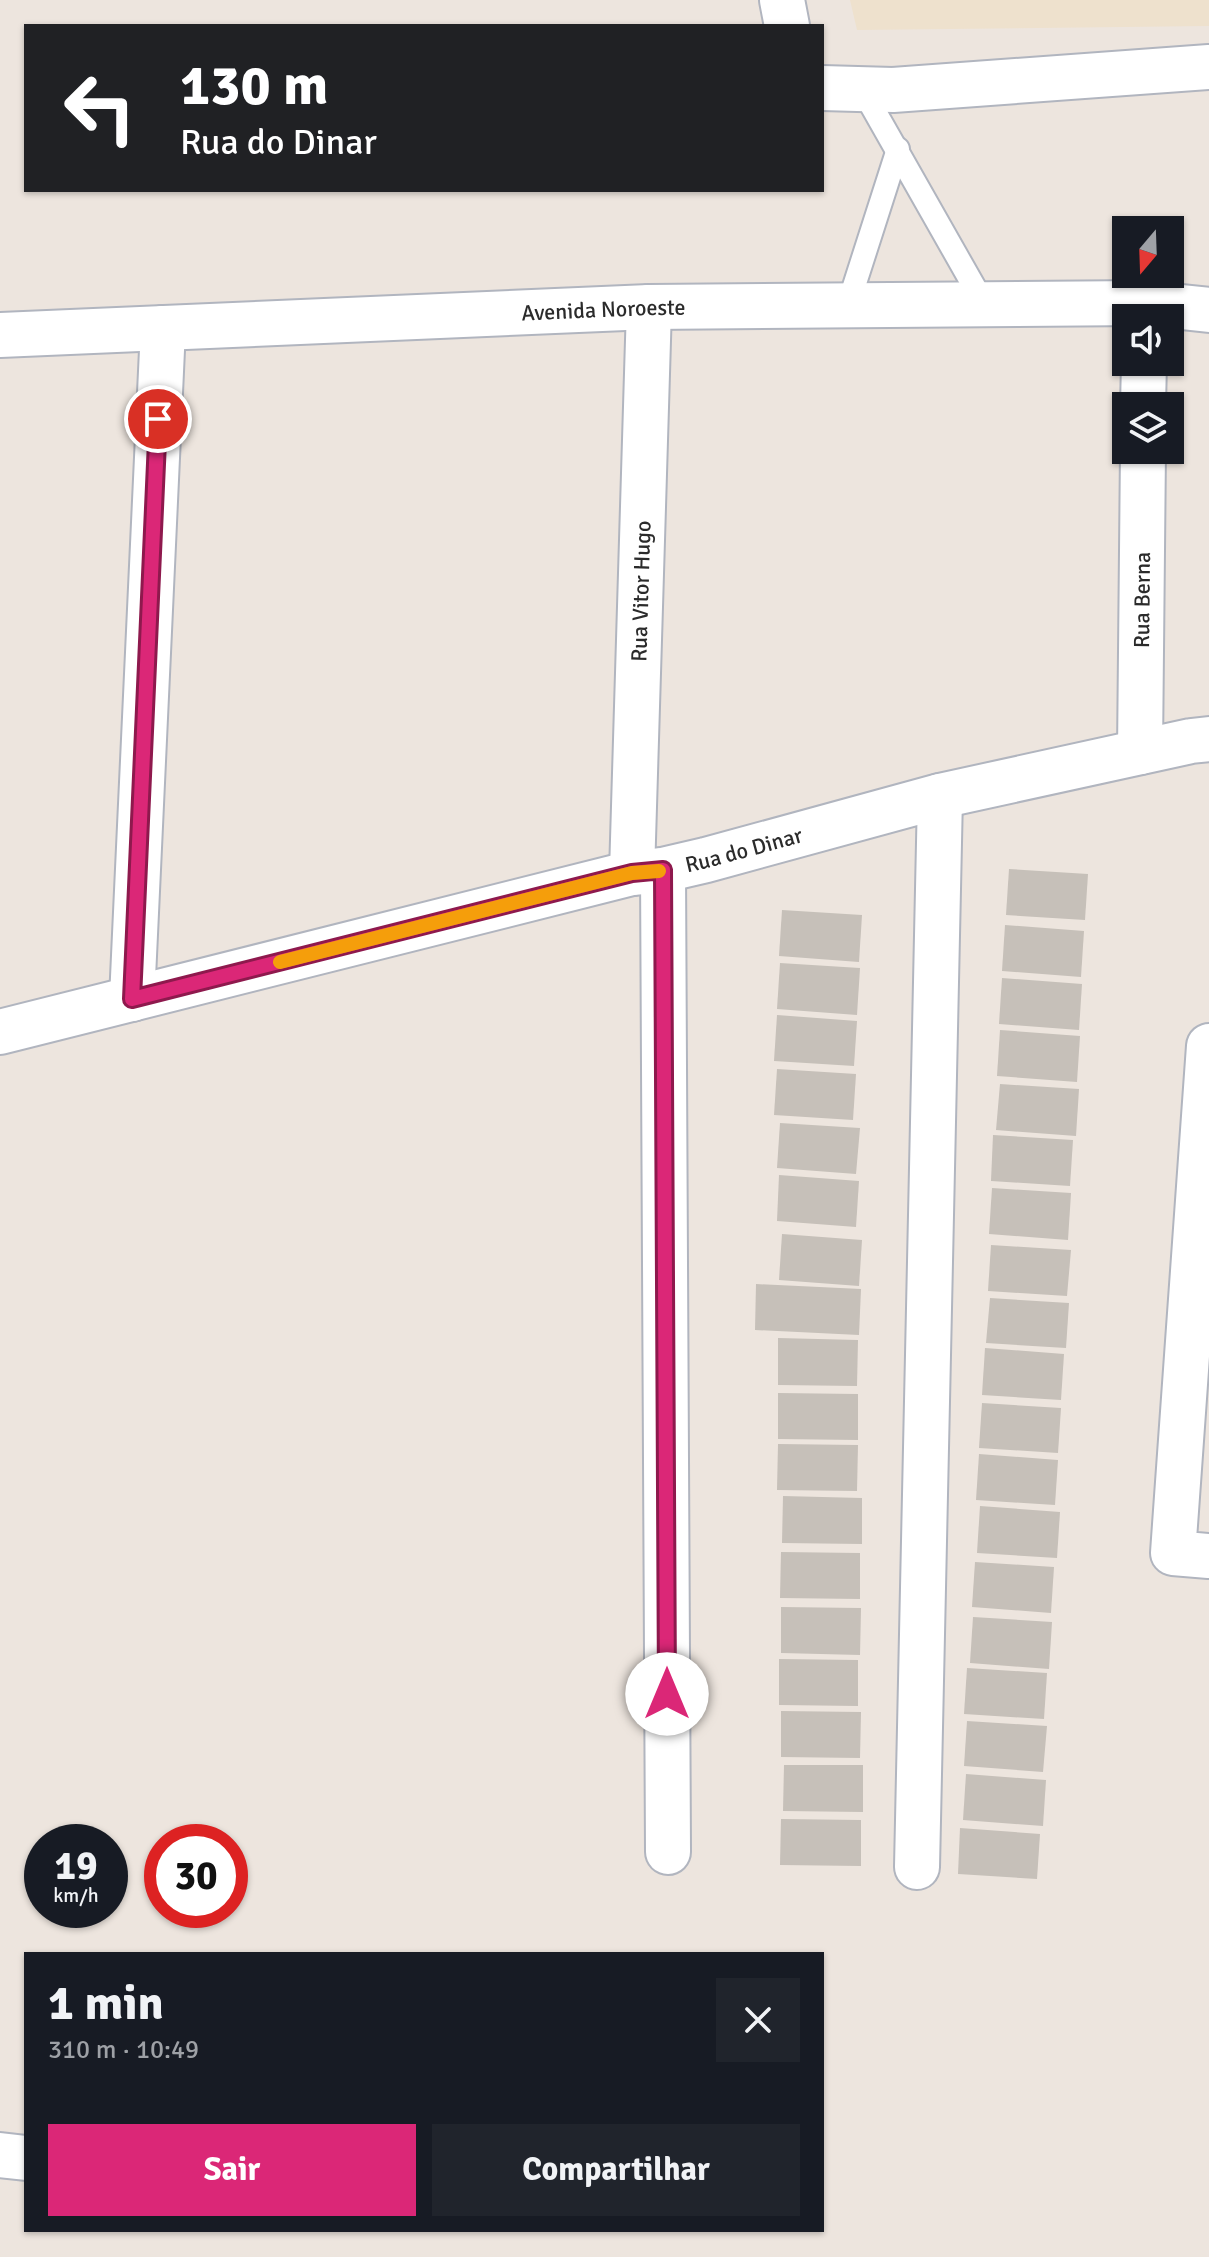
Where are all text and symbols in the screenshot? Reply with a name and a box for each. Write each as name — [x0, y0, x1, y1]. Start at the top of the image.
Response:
text: 130 m — [180, 51, 328, 120]
icon: left — [48, 56, 152, 160]
text: Rua do Dinar — [180, 120, 377, 165]
north arrow — [1112, 216, 1184, 288]
map controls — [1112, 216, 1184, 464]
street label: Avenida Noroeste — [521, 293, 686, 326]
button: sound — [1112, 304, 1184, 376]
pin — [124, 385, 192, 453]
button: layers — [1112, 392, 1184, 464]
icon: arrive — [136, 397, 180, 441]
street label: Rua Vitor Hugo — [625, 520, 656, 662]
street label: Rua Berna — [1128, 552, 1155, 648]
street label: Rua do Dinar — [682, 821, 805, 878]
position arrow — [625, 1652, 709, 1736]
speed limit sign: 30 — [144, 1824, 248, 1928]
text: 19 — [54, 1841, 98, 1891]
text: km/h — [53, 1883, 99, 1908]
text: 1 min — [48, 1974, 164, 2033]
button: close — [716, 1978, 800, 2062]
text: 310 m · 10:49 — [48, 2034, 199, 2066]
button: Sair — [48, 2124, 416, 2216]
button: Compartilhar — [432, 2124, 800, 2216]

